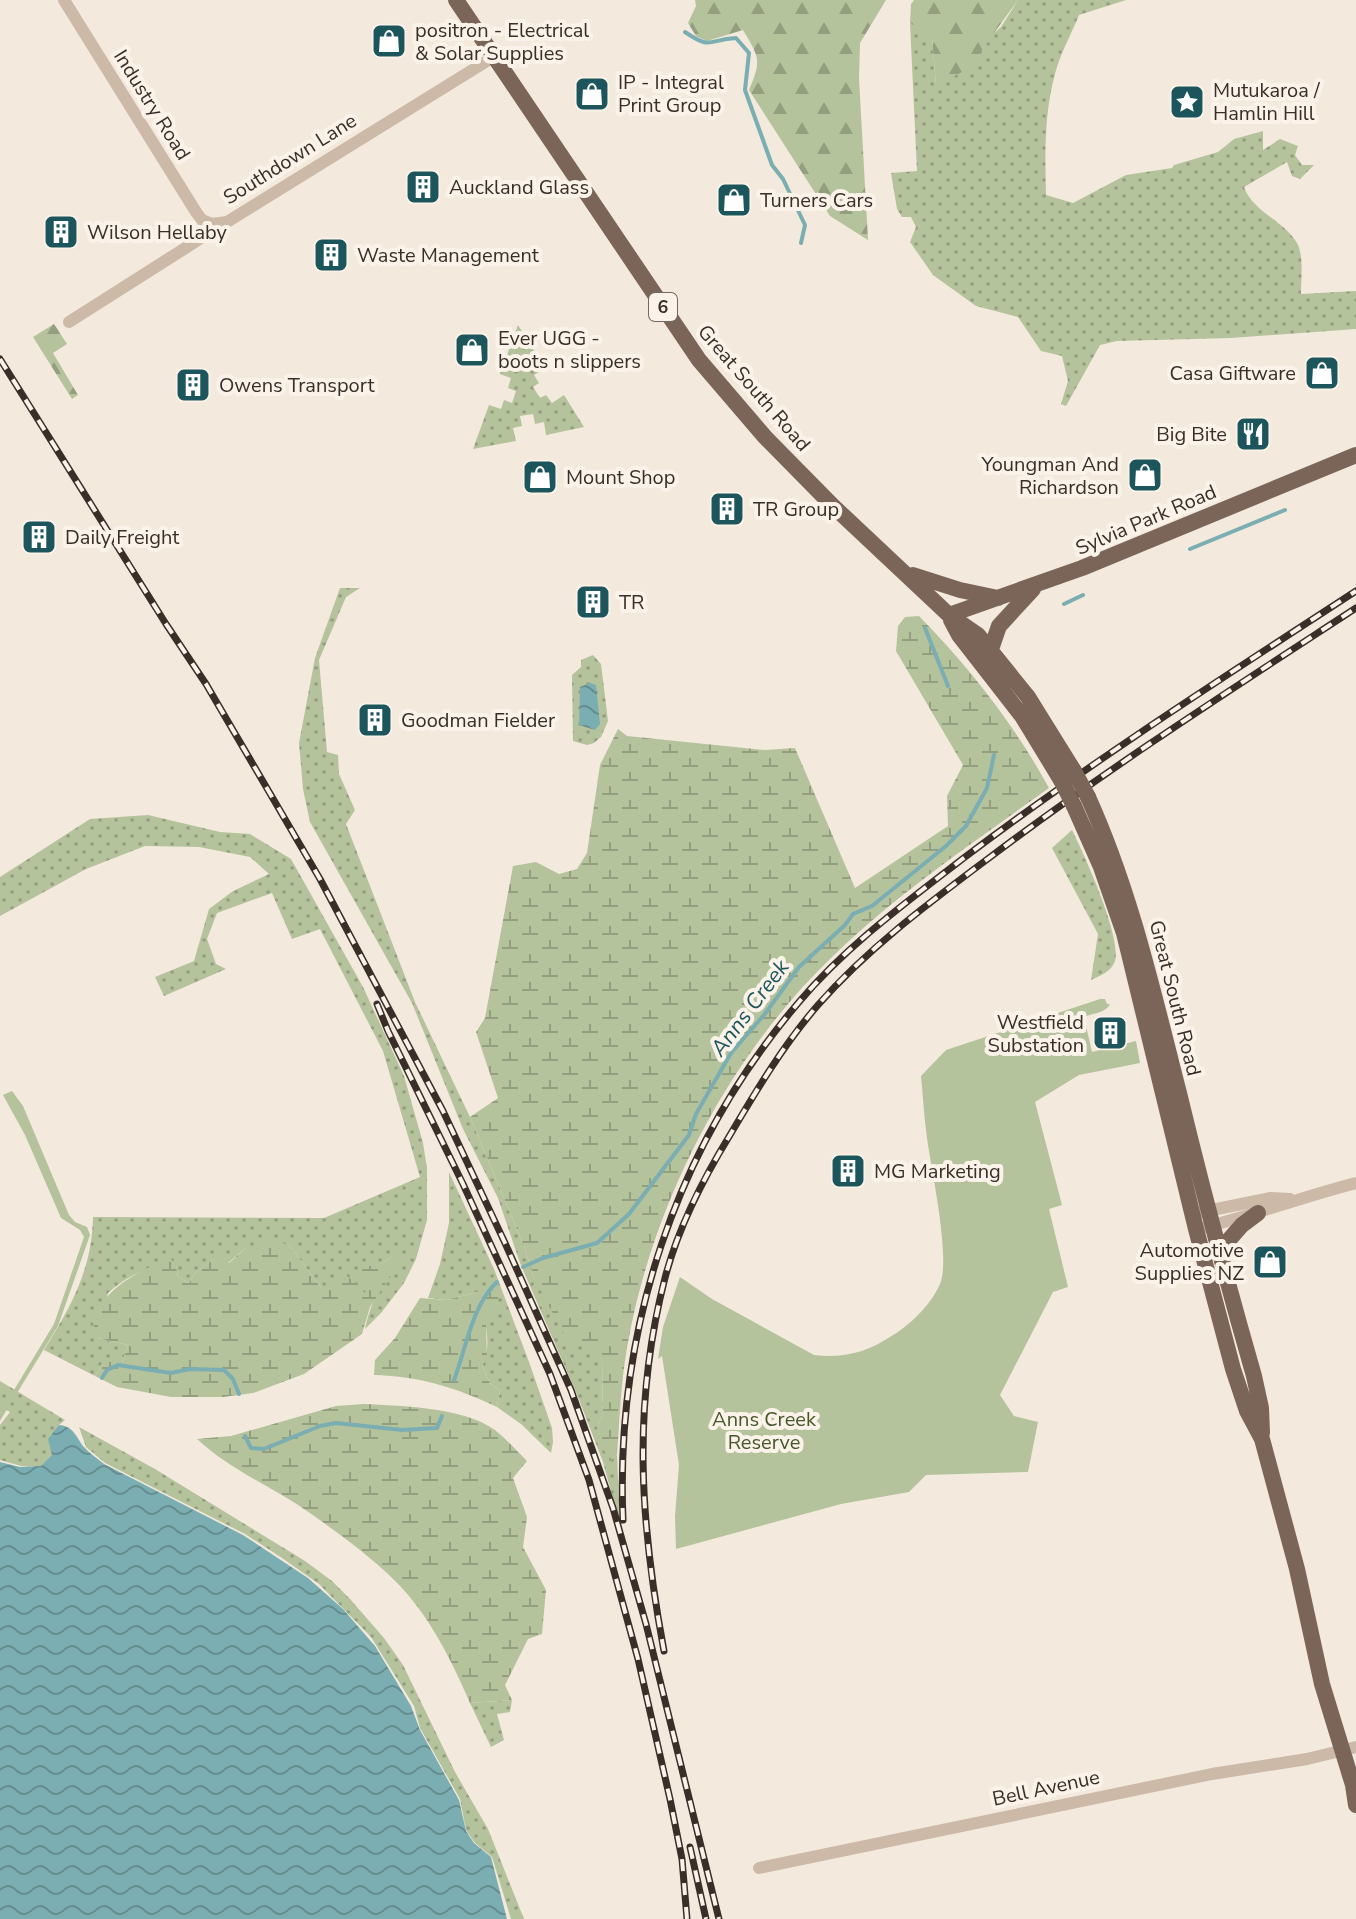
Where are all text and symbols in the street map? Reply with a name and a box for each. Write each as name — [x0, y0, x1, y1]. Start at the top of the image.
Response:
place label: positron - Electrical & Solar Supplies — [415, 17, 589, 67]
shop icon: positron - Electrical & Solar Supplies — [370, 22, 408, 60]
street label: Industry Road — [107, 45, 197, 165]
place label: IP - Integral Print Group — [618, 69, 724, 119]
shop icon: IP - Integral Print Group — [573, 75, 611, 113]
place label: Mutukaroa / Hamlin Hill — [1213, 77, 1321, 127]
place icon: Mutukaroa / Hamlin Hill — [1168, 83, 1206, 121]
street label: Southdown Lane — [218, 107, 362, 211]
building icon: Auckland Glass — [404, 168, 442, 206]
place label: Auckland Glass — [449, 174, 589, 201]
shop icon: Turners Cars — [715, 181, 753, 219]
place label: Turners Cars — [760, 187, 873, 214]
building icon: Wilson Hellaby — [42, 213, 80, 251]
place label: Wilson Hellaby — [87, 219, 228, 246]
building icon: Waste Management — [312, 236, 350, 274]
place label: Waste Management — [357, 242, 540, 269]
road number: 6 — [649, 293, 677, 321]
street label: Great South Road — [691, 319, 817, 457]
place label: Ever UGG - boots n slippers — [498, 325, 641, 375]
shop icon: Ever UGG - boots n slippers — [453, 331, 491, 369]
shop icon: Casa Giftware — [1303, 354, 1341, 392]
place label: Casa Giftware — [1170, 360, 1296, 387]
building icon: Owens Transport — [174, 366, 212, 404]
place label: Owens Transport — [219, 372, 375, 399]
restaurant icon: Big Bite — [1234, 415, 1272, 453]
place label: Big Bite — [1156, 421, 1227, 448]
place label: Youngman And Richardson — [980, 451, 1119, 501]
shop icon: Youngman And Richardson — [1126, 456, 1164, 494]
shop icon: Mount Shop — [521, 458, 559, 496]
place label: Mount Shop — [566, 464, 675, 491]
street label: Sylvia Park Road — [1071, 478, 1221, 562]
building icon: TR Group — [708, 490, 746, 528]
place label: TR Group — [753, 496, 839, 523]
building icon: Daily Freight — [20, 518, 58, 556]
place label: Daily Freight — [65, 524, 180, 551]
building icon: TR — [574, 583, 612, 621]
place label: TR — [619, 589, 644, 616]
building icon: Goodman Fielder — [356, 701, 394, 739]
place label: Goodman Fielder — [401, 707, 555, 734]
street label: Great South Road — [1143, 917, 1207, 1079]
water label: Anns Creek — [703, 953, 797, 1063]
place label: Westfield Substation — [988, 1009, 1084, 1059]
building icon: Westfield Substation — [1091, 1014, 1129, 1052]
building icon: MG Marketing — [829, 1152, 867, 1190]
place label: MG Marketing — [874, 1158, 1001, 1185]
place label: Automotive Supplies NZ — [1135, 1237, 1244, 1287]
shop icon: Automotive Supplies NZ — [1251, 1243, 1289, 1281]
park label: Anns Creek Reserve — [712, 1406, 817, 1456]
street label: Bell Avenue — [990, 1763, 1102, 1813]

